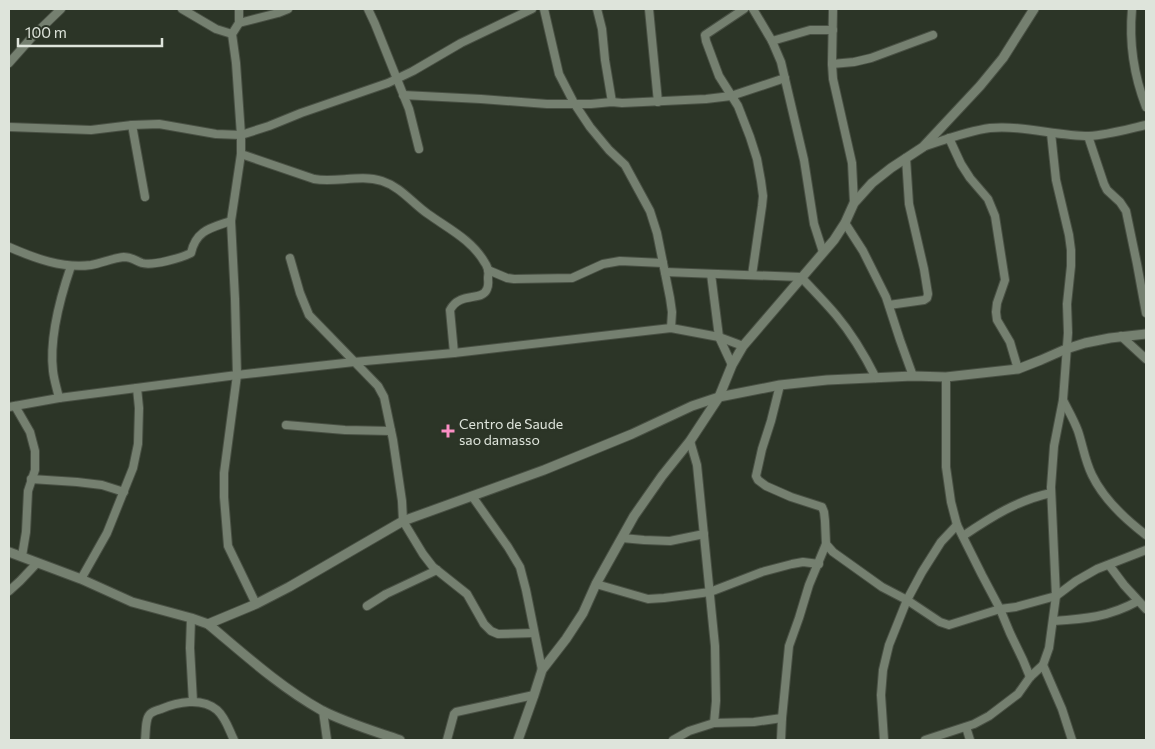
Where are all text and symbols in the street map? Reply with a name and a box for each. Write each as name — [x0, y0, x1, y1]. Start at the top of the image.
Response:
scale bar — [18, 15, 161, 47]
text: 100 m — [25, 23, 67, 41]
place label: Centro de Saude sao damasso — [459, 415, 563, 448]
marker: Centro de Saude sao damasso — [441, 424, 455, 438]

